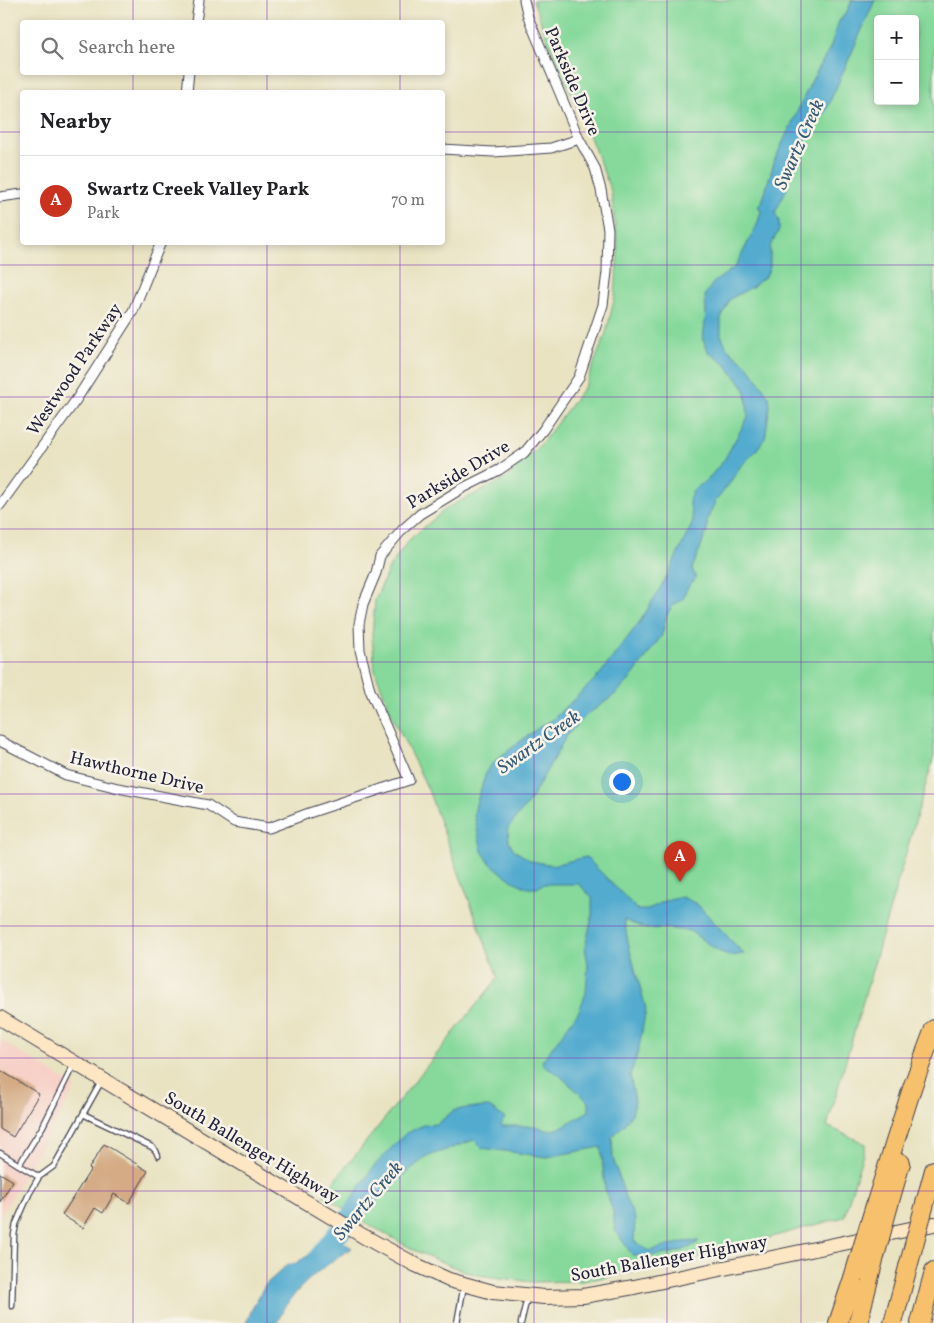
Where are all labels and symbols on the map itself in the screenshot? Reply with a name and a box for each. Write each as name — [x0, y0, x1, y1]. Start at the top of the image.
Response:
street label: Parkside Drive — [537, 23, 606, 140]
water label: Swartz Creek — [768, 95, 831, 194]
street label: Westwood Parkway — [22, 299, 129, 441]
street label: Parkside Drive — [403, 435, 515, 516]
water label: Swartz Creek — [492, 704, 586, 781]
street label: Hawthorne Drive — [67, 746, 206, 801]
your location — [609, 769, 635, 795]
pin: A — [664, 841, 696, 882]
street label: South Ballenger Highway — [159, 1086, 343, 1211]
water label: Swartz Creek — [328, 1156, 410, 1247]
street label: South Ballenger Highway — [569, 1230, 770, 1289]

